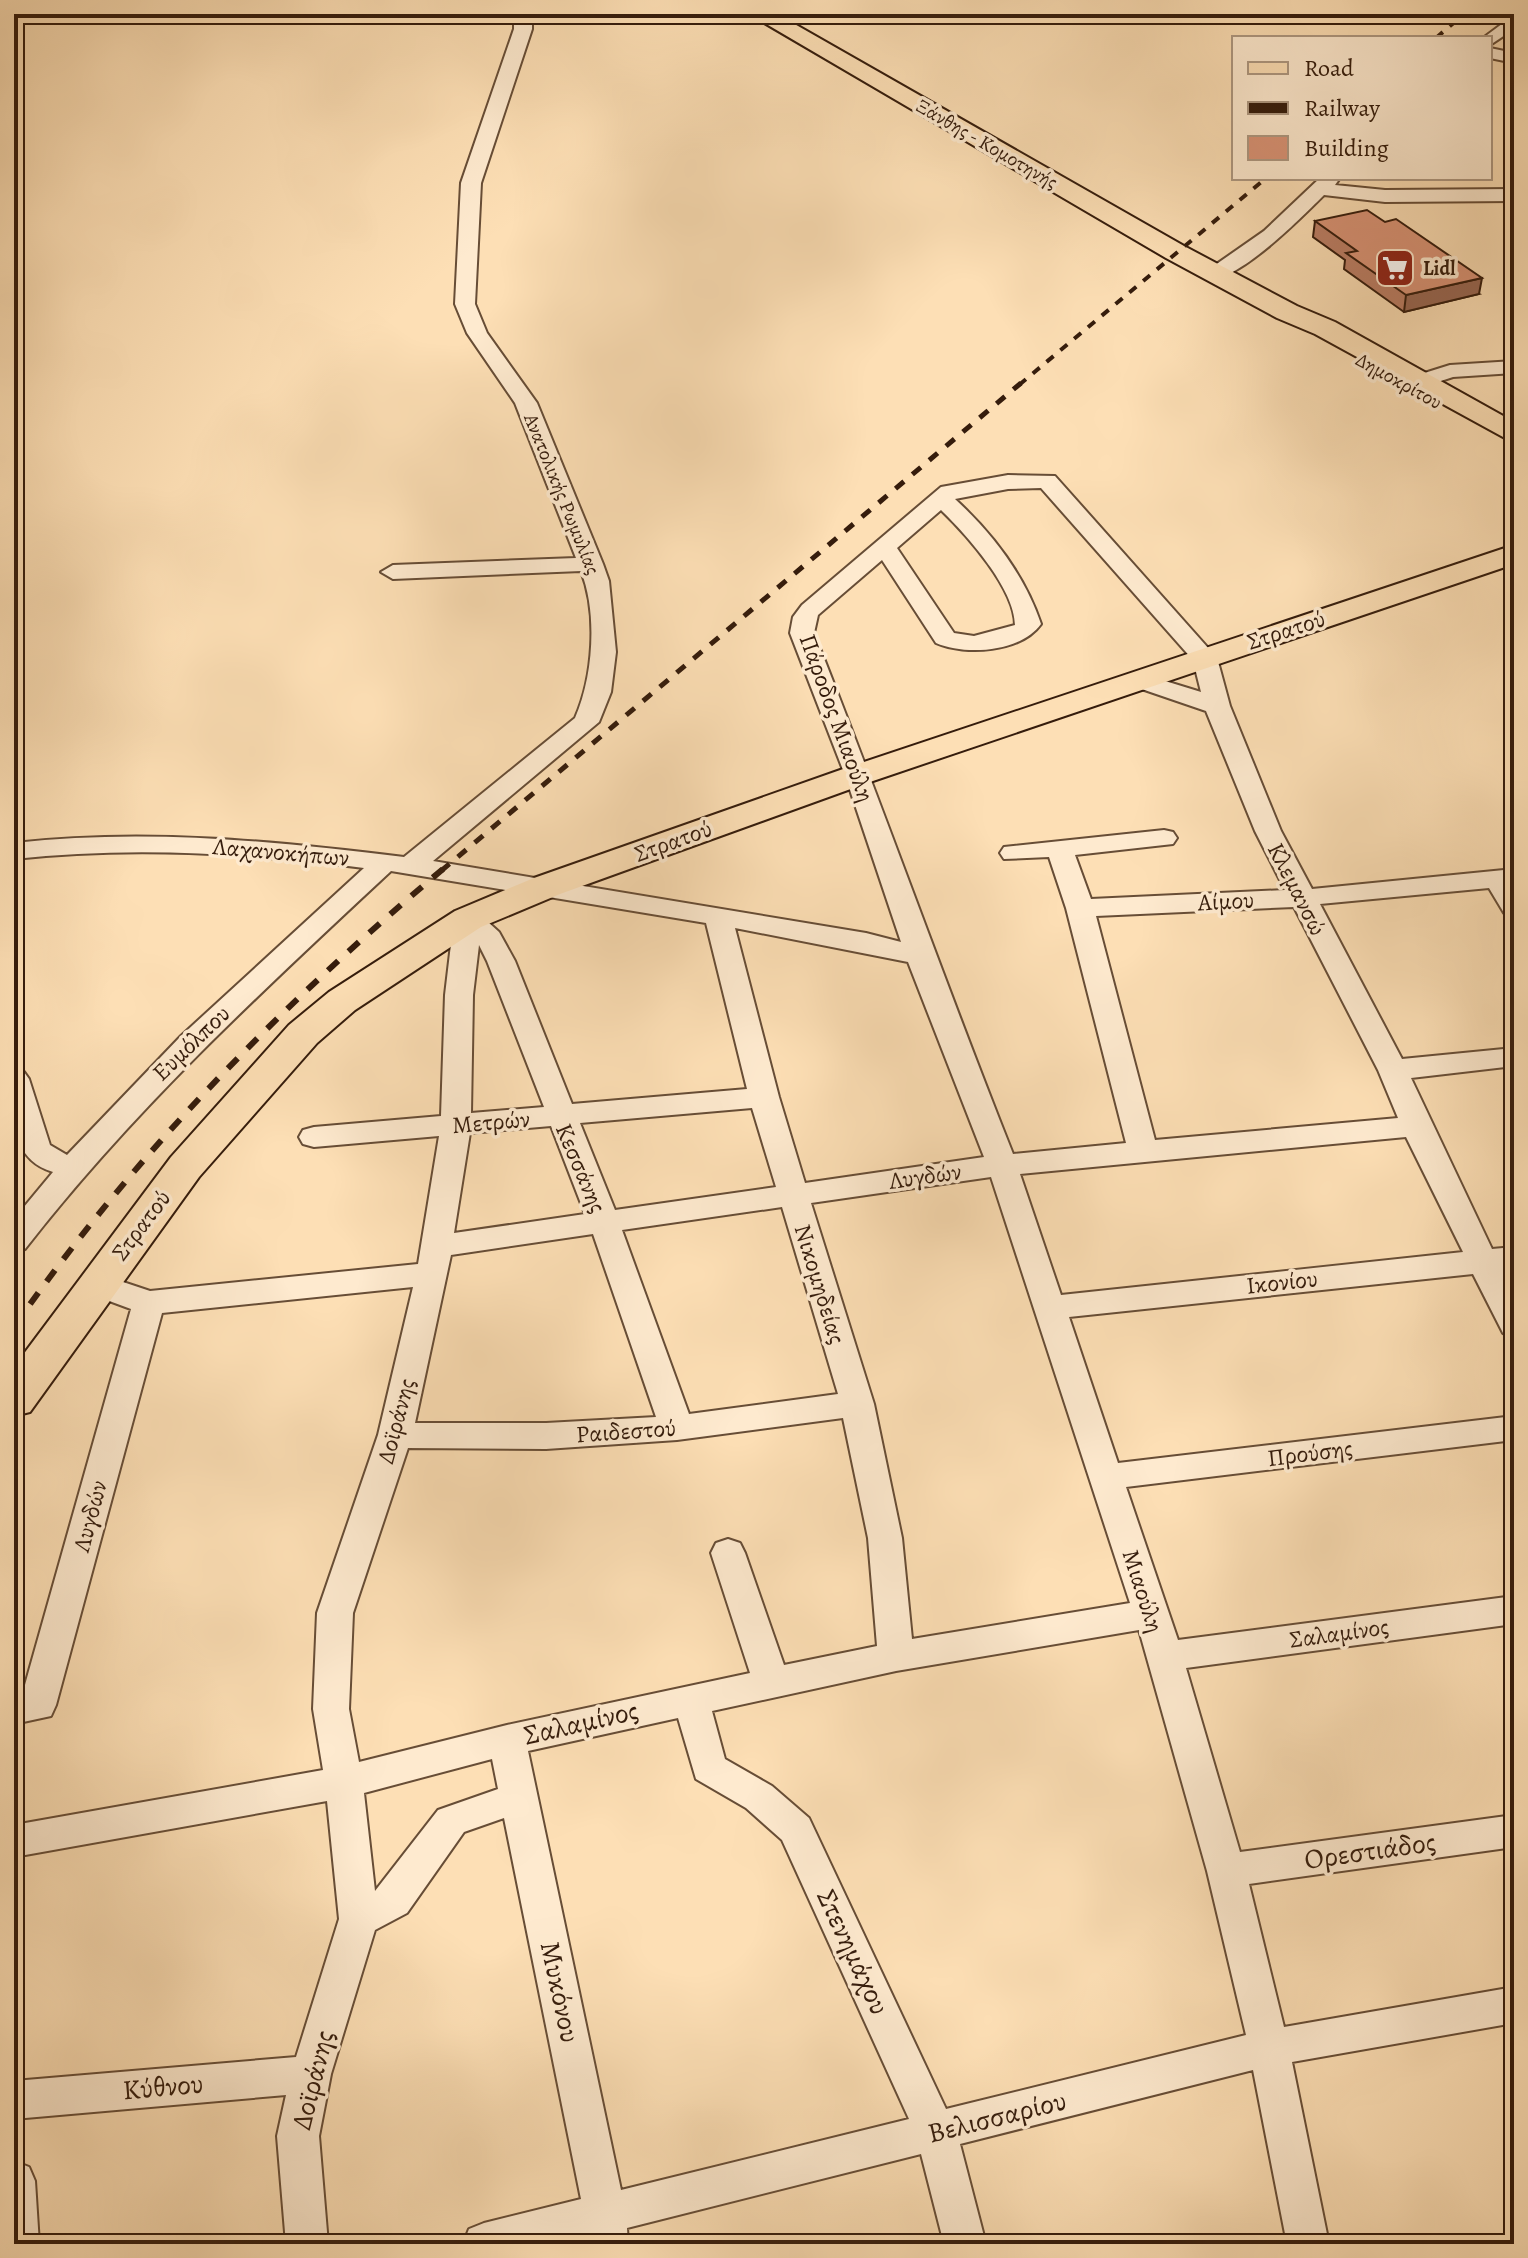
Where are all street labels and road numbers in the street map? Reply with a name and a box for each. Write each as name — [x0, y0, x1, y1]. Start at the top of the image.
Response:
street label: Ξάνθης - Κομοτηνής — [911, 92, 1063, 196]
street label: Δημοκρίτου — [1351, 346, 1447, 416]
street label: Ανατολικής Ρωμυλίας — [517, 409, 607, 579]
street label: Στρατού — [1243, 602, 1329, 658]
street label: Πάροδος Μιαούλη — [792, 630, 882, 806]
street label: Στρατού — [630, 812, 716, 870]
street label: Λαχανοκήπων — [211, 830, 351, 874]
street label: Κλεμανσώ — [1260, 837, 1334, 941]
street label: Αίμου — [1196, 884, 1255, 919]
street label: Ευμόλπου — [145, 998, 237, 1088]
street label: Μετρών — [451, 1103, 531, 1141]
street label: Κεσσάνης — [548, 1118, 614, 1218]
street label: Λυγδών — [886, 1155, 963, 1197]
street label: Στρατού — [104, 1183, 178, 1267]
street label: Νικομηδείας — [787, 1220, 853, 1348]
street label: Ικονίου — [1245, 1262, 1319, 1302]
street label: Δοϊράνης — [369, 1375, 423, 1467]
street label: Ραιδεστού — [575, 1412, 677, 1450]
street label: Προύσης — [1266, 1432, 1354, 1474]
street label: Λυγδών — [65, 1477, 115, 1556]
street label: Μιαούλη — [1115, 1545, 1171, 1637]
street label: Σαλαμίνος — [1287, 1610, 1391, 1656]
street label: Σαλαμίνος — [520, 1691, 642, 1755]
street label: Ορεστιάδος — [1302, 1823, 1438, 1879]
street label: Στενημάχου — [807, 1883, 899, 2021]
street label: Μυκόνου — [531, 1938, 589, 2046]
street label: Δοϊράνης — [282, 2026, 344, 2134]
street label: Κύθνου — [121, 2065, 205, 2109]
street label: Βελισσαρίου — [924, 2081, 1070, 2153]

